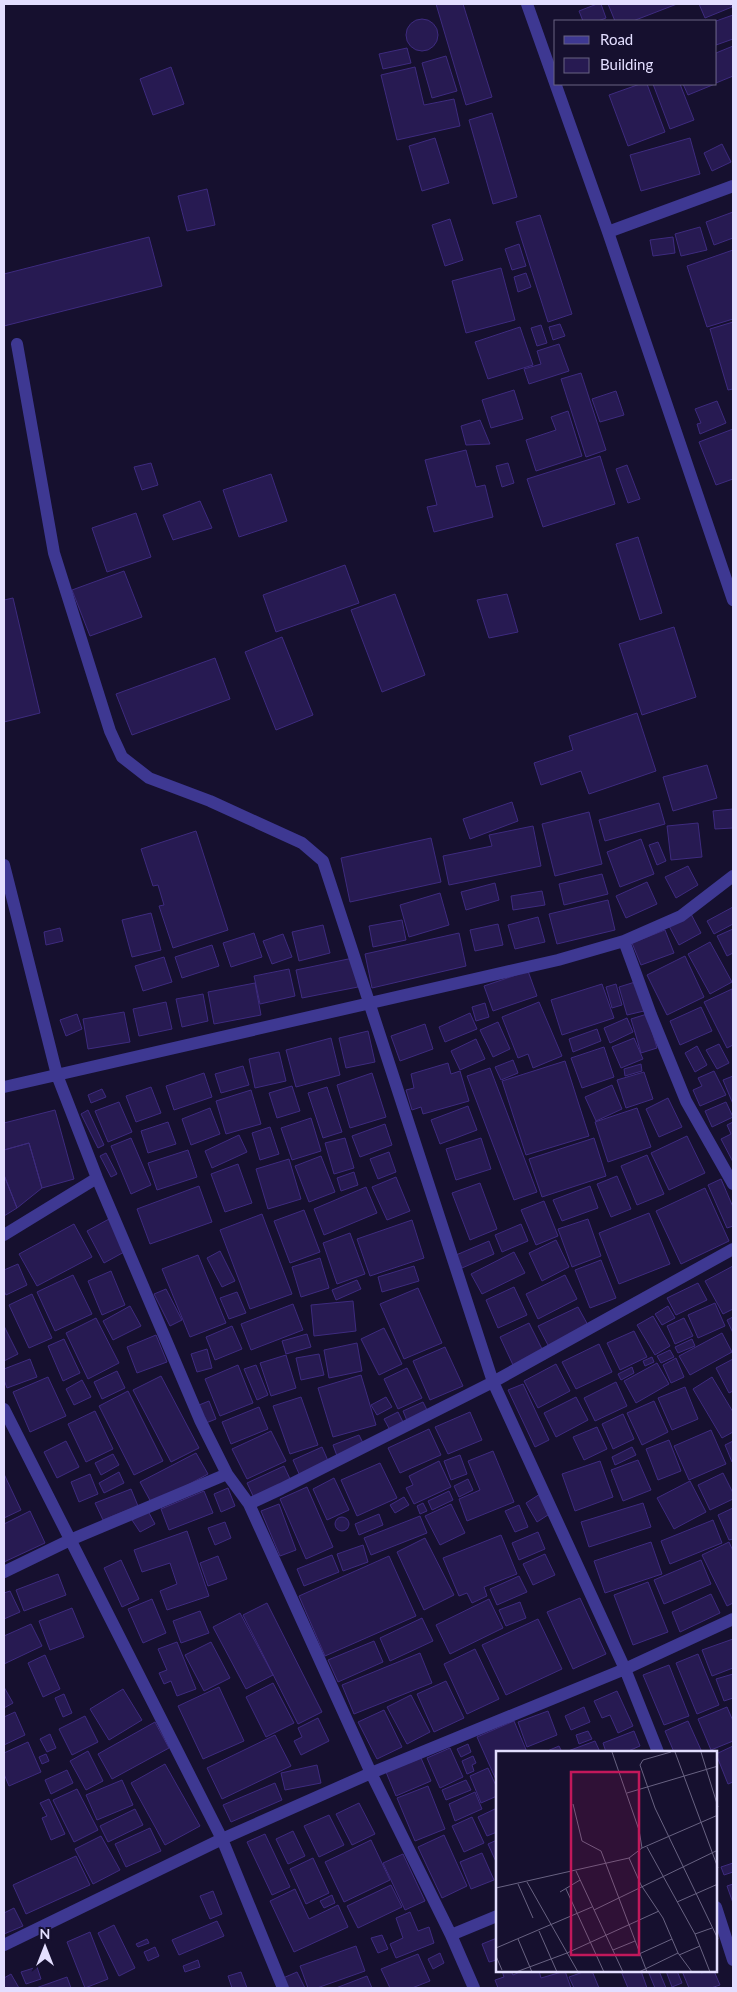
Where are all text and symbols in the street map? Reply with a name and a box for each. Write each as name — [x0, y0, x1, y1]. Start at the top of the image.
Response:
legend — [554, 20, 717, 85]
text: Road — [600, 30, 633, 48]
text: Building — [600, 55, 653, 73]
inset map — [496, 1751, 717, 1972]
north arrow — [20, 1922, 70, 1972]
text: N — [40, 1925, 50, 1942]

